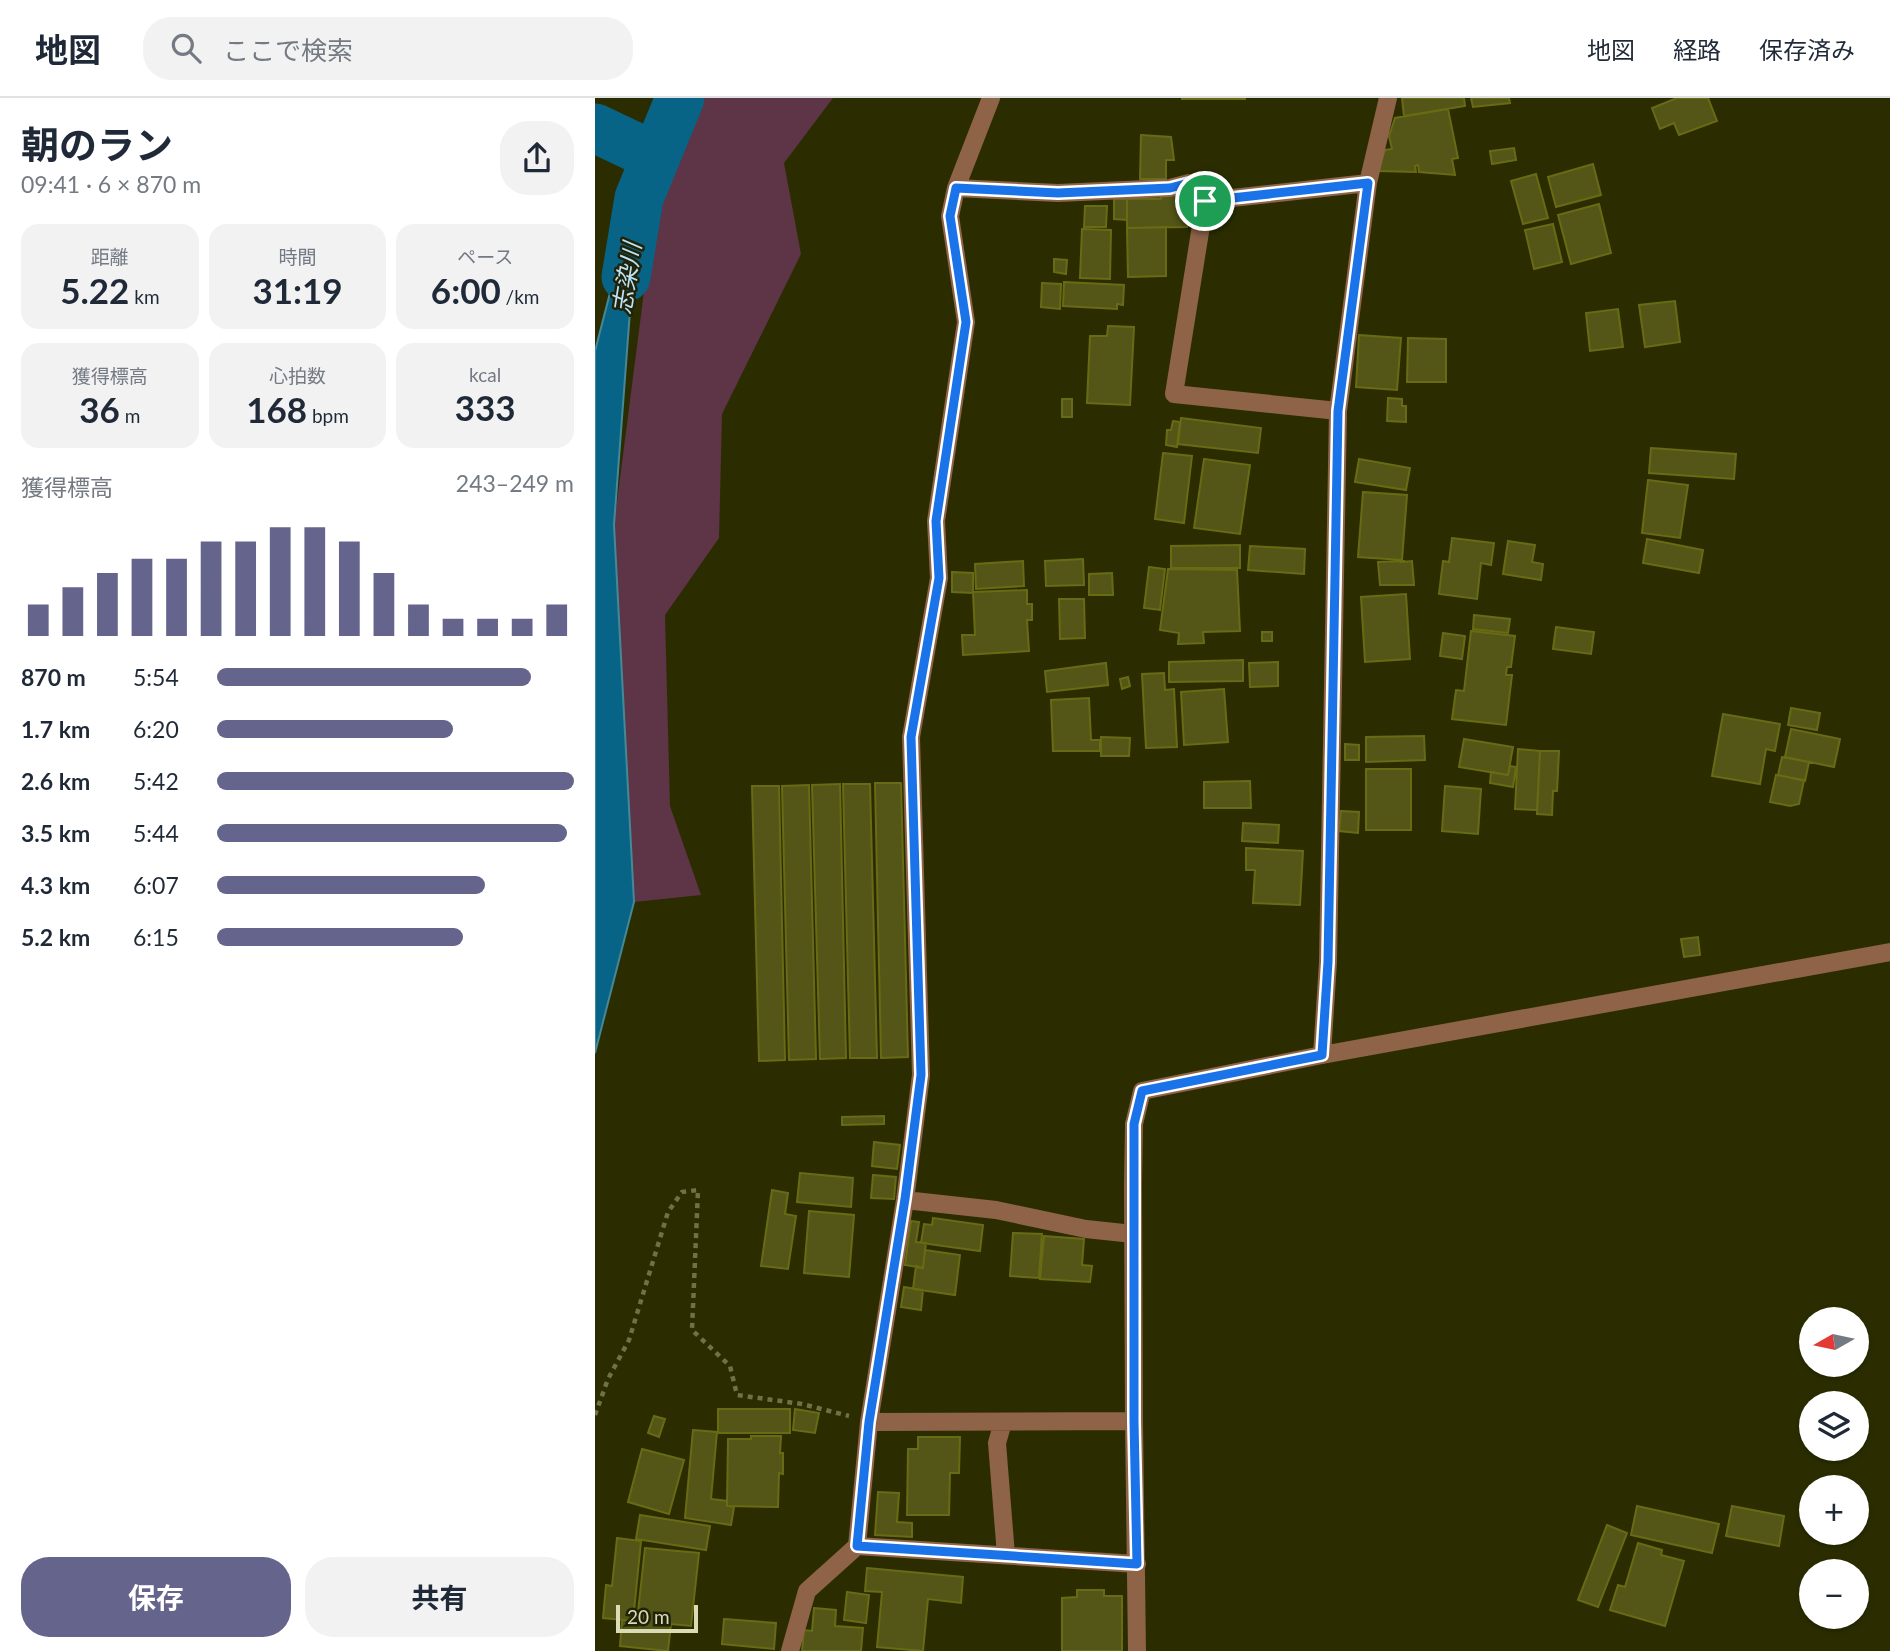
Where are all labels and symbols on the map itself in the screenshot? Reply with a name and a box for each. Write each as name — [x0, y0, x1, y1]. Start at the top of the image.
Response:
pin — [1175, 171, 1235, 231]
water label: 志染川 — [606, 237, 646, 316]
north arrow — [1799, 1307, 1869, 1377]
scale bar — [616, 1602, 698, 1634]

